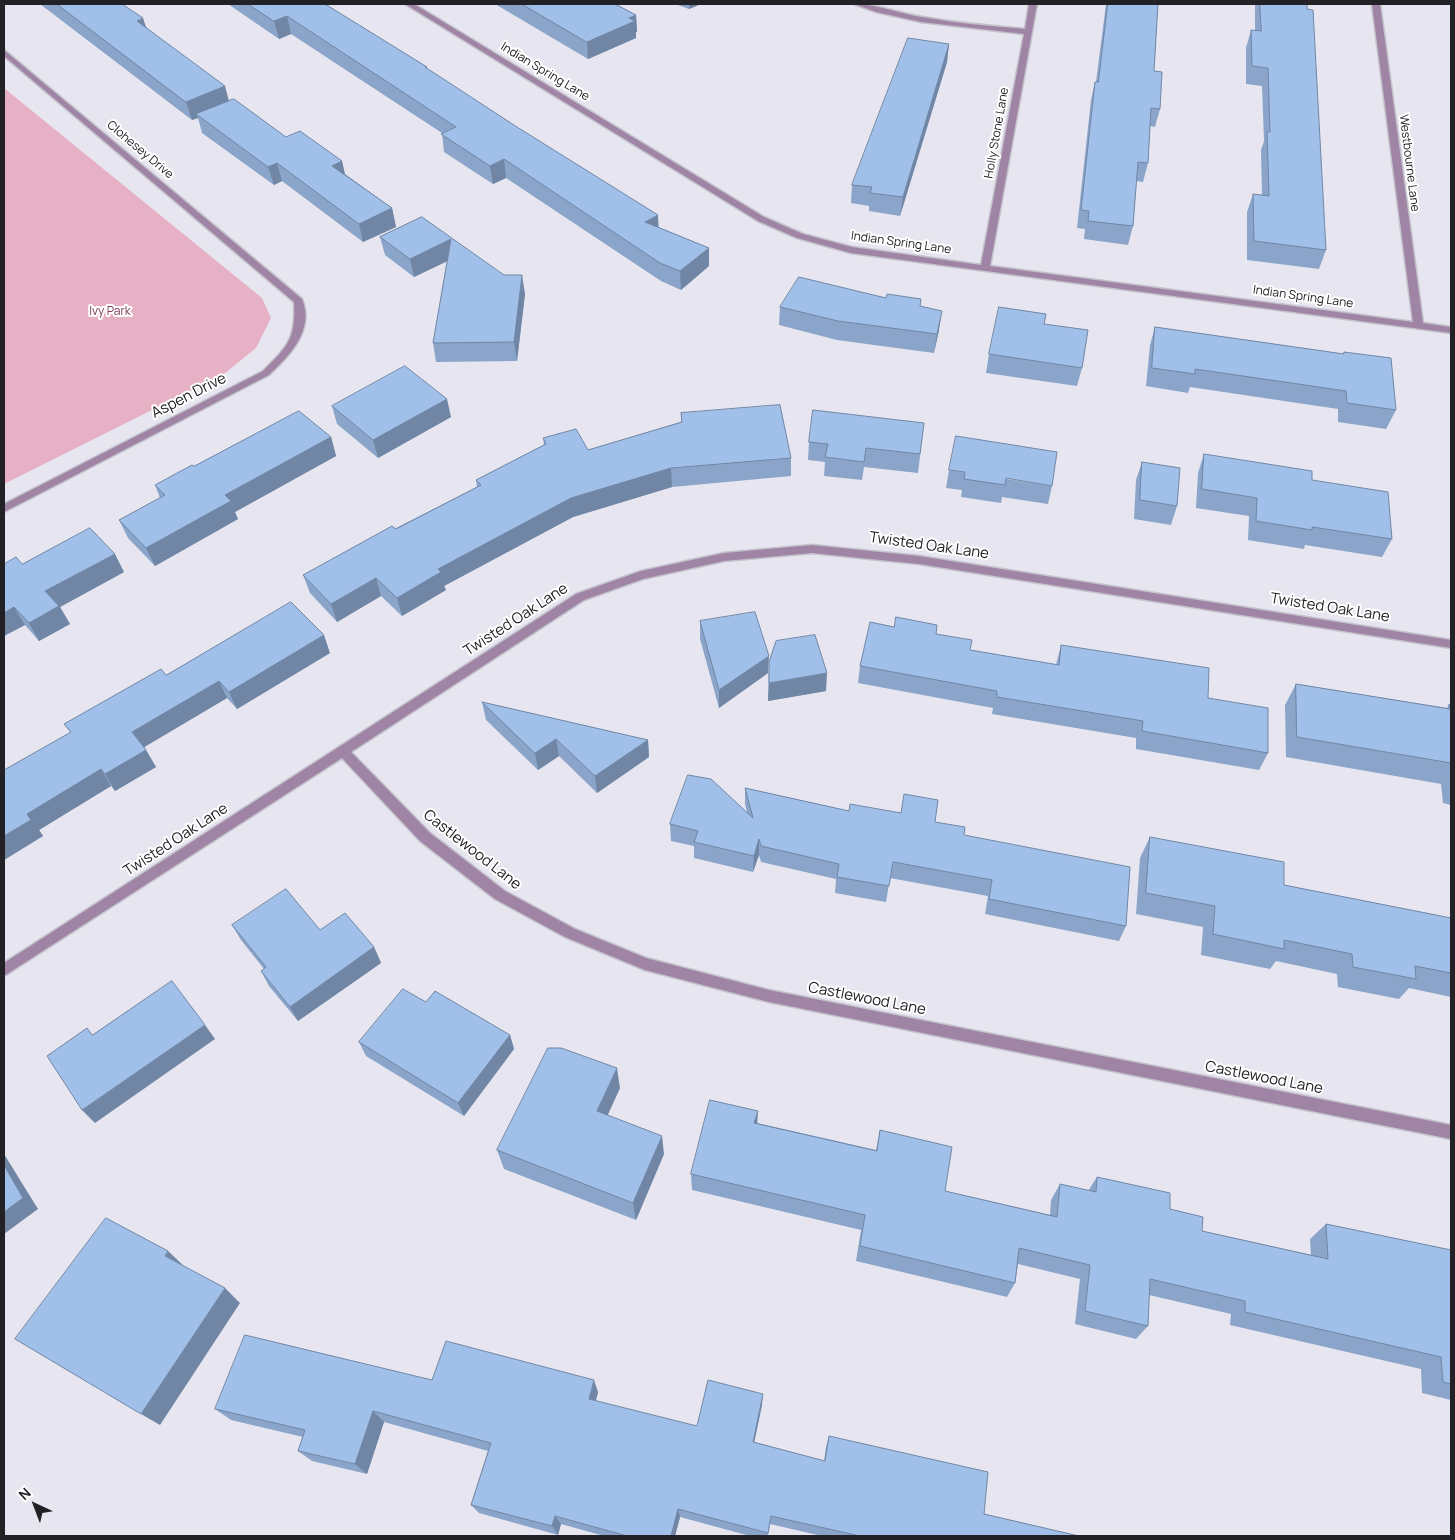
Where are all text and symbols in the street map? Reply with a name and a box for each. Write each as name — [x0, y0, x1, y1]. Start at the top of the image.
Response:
street label: Indian Spring Lane — [498, 40, 592, 104]
street label: Holly Stone Lane — [982, 86, 1012, 180]
street label: Westbourne Lane — [1396, 114, 1422, 212]
street label: Clohesey Drive — [104, 118, 176, 182]
street label: Indian Spring Lane — [850, 229, 952, 257]
street label: Indian Spring Lane — [1252, 283, 1354, 311]
park label: Ivy Park — [89, 305, 131, 319]
street label: Aspen Drive — [148, 369, 230, 423]
street label: Twisted Oak Lane — [868, 529, 990, 563]
street label: Twisted Oak Lane — [461, 580, 571, 660]
street label: Twisted Oak Lane — [1269, 590, 1391, 626]
street label: Twisted Oak Lane — [121, 800, 231, 880]
street label: Castlewood Lane — [419, 806, 525, 894]
street label: Castlewood Lane — [807, 979, 927, 1019]
street label: Castlewood Lane — [1204, 1058, 1324, 1098]
north arrow — [10, 1480, 60, 1530]
text: N — [14, 1483, 35, 1504]

